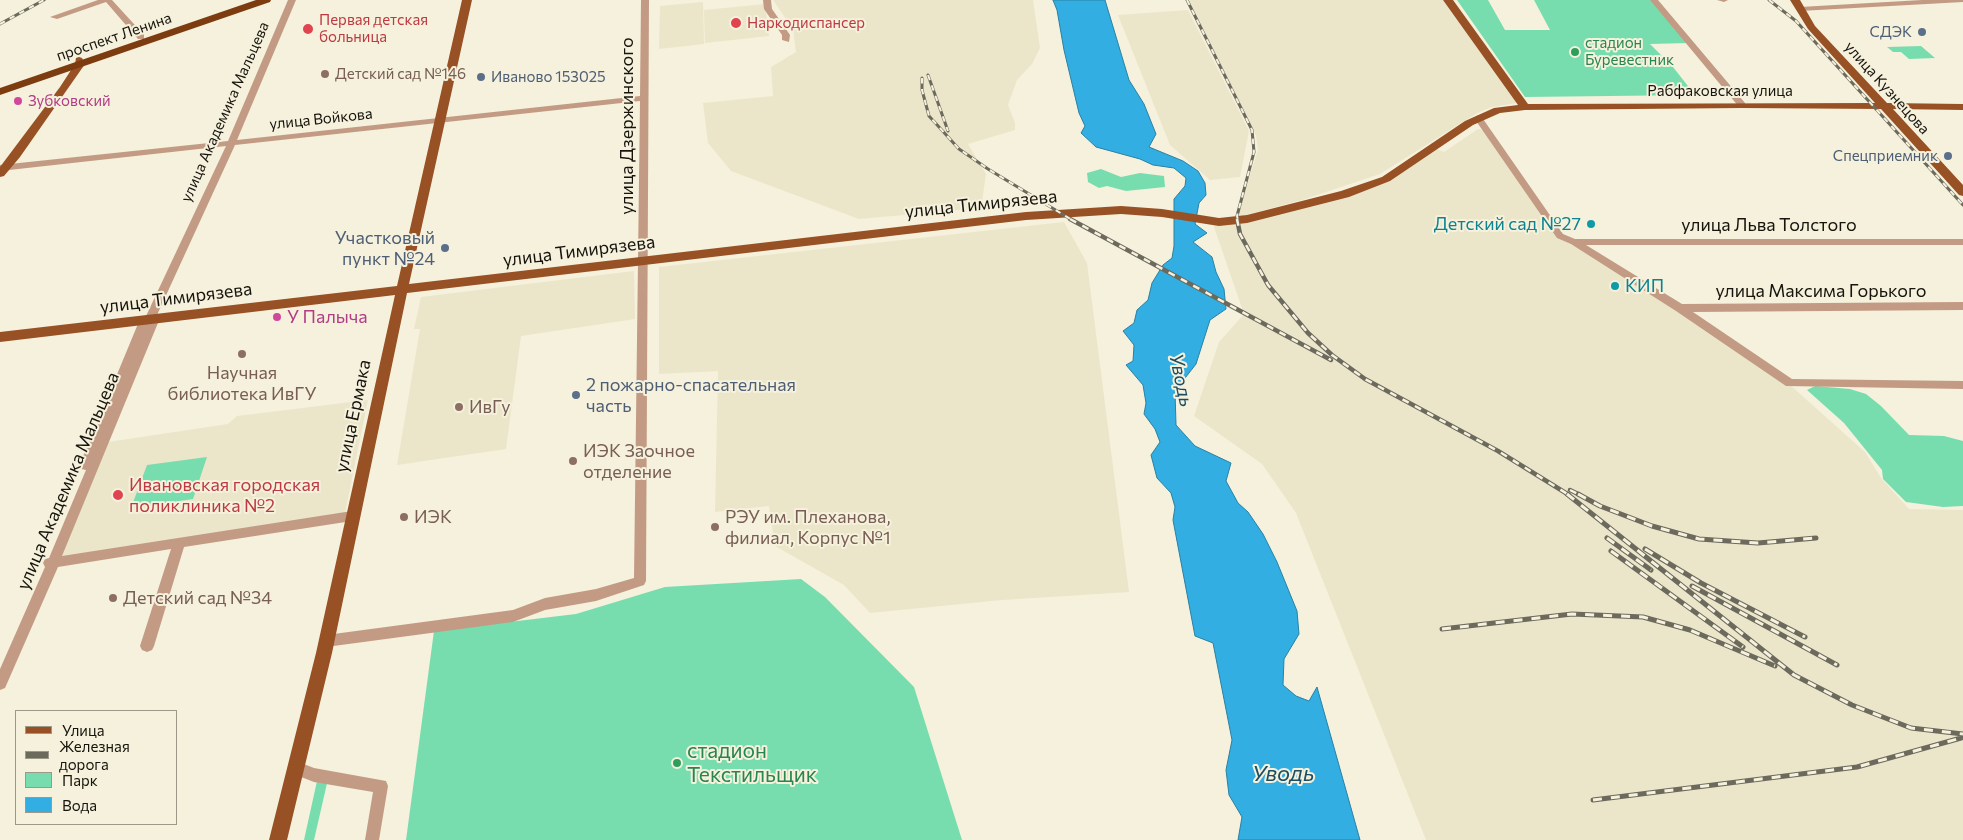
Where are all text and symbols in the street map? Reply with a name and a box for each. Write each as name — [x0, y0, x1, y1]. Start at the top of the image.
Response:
street label: проспект Ленина — [54, 9, 174, 65]
place label: Первая детская больница — [319, 11, 428, 46]
place label: Наркодиспансер — [747, 14, 865, 32]
marker: Наркодиспансер — [729, 16, 743, 30]
street label: улица Академика Мальцева — [177, 19, 273, 205]
marker: Первая детская больница — [301, 22, 315, 36]
place label: СДЭК — [1870, 23, 1912, 41]
marker: СДЭК — [1916, 26, 1928, 38]
place label: стадион Буревестник — [1585, 34, 1674, 69]
street label: улица Дзержинского — [616, 37, 638, 215]
street label: улица Кузнецова — [1841, 38, 1933, 138]
marker: стадион Буревестник — [1569, 46, 1581, 58]
place label: Детский сад №146 — [335, 65, 466, 83]
marker: Детский сад №146 — [319, 68, 331, 80]
place label: Иваново 153025 — [491, 68, 606, 86]
marker: Иваново 153025 — [475, 71, 487, 83]
street label: Рабфаковская улица — [1647, 82, 1793, 100]
place label: Зубковский — [28, 92, 111, 110]
marker: Зубковский — [12, 95, 24, 107]
street label: улица Войкова — [269, 105, 373, 133]
place label: Спецприемник — [1833, 147, 1938, 165]
marker: Спецприемник — [1942, 150, 1954, 162]
street label: улица Тимирязева — [904, 185, 1058, 223]
place label: Детский сад №27 — [1434, 213, 1581, 235]
street label: улица Льва Толстого — [1681, 214, 1857, 236]
marker: Детский сад №27 — [1585, 218, 1597, 230]
place label: Участковый пункт №24 — [335, 227, 435, 270]
street label: улица Тимирязева — [502, 231, 656, 271]
marker: Участковый пункт №24 — [439, 242, 451, 254]
place label: КИП — [1625, 275, 1664, 297]
street label: улица Тимирязева — [99, 278, 253, 318]
marker: КИП — [1609, 280, 1621, 292]
street label: улица Максима Горького — [1716, 280, 1926, 302]
place label: У Палыча — [287, 306, 368, 328]
marker: У Палыча — [271, 311, 283, 323]
marker: Научная библиотека ИвГУ — [236, 348, 248, 360]
water label: Уводь — [1164, 351, 1198, 409]
street label: улица Ермака — [330, 358, 376, 474]
place label: Научная библиотека ИвГУ — [167, 362, 317, 404]
street label: улица Академика Мальцева — [12, 369, 124, 593]
place label: 2 пожарно-спасательная часть — [586, 374, 796, 416]
marker: 2 пожарно-спасательная часть — [570, 389, 582, 401]
place label: ИвГу — [469, 396, 510, 418]
marker: ИвГу — [453, 401, 465, 413]
place label: ИЭК Заочное отделение — [583, 440, 695, 482]
marker: ИЭК Заочное отделение — [567, 455, 579, 467]
place label: Ивановская городская поликлиника №2 — [129, 474, 320, 516]
marker: Ивановская городская поликлиника №2 — [111, 488, 125, 502]
place label: ИЭК — [414, 506, 452, 528]
place label: РЭУ им. Плеханова, филиал, Корпус №1 — [725, 506, 891, 548]
marker: ИЭК — [398, 511, 410, 523]
marker: РЭУ им. Плеханова, филиал, Корпус №1 — [709, 521, 721, 533]
place label: Детский сад №34 — [123, 587, 272, 609]
marker: Детский сад №34 — [107, 592, 119, 604]
legend — [15, 710, 178, 825]
text: Улица — [62, 721, 104, 739]
text: Железная дорога — [59, 737, 130, 773]
place label: стадион Текстильщик — [687, 738, 817, 788]
marker: стадион Текстильщик — [671, 757, 683, 769]
water label: Уводь — [1252, 761, 1314, 787]
text: Парк — [62, 771, 98, 789]
text: Вода — [62, 796, 97, 814]

